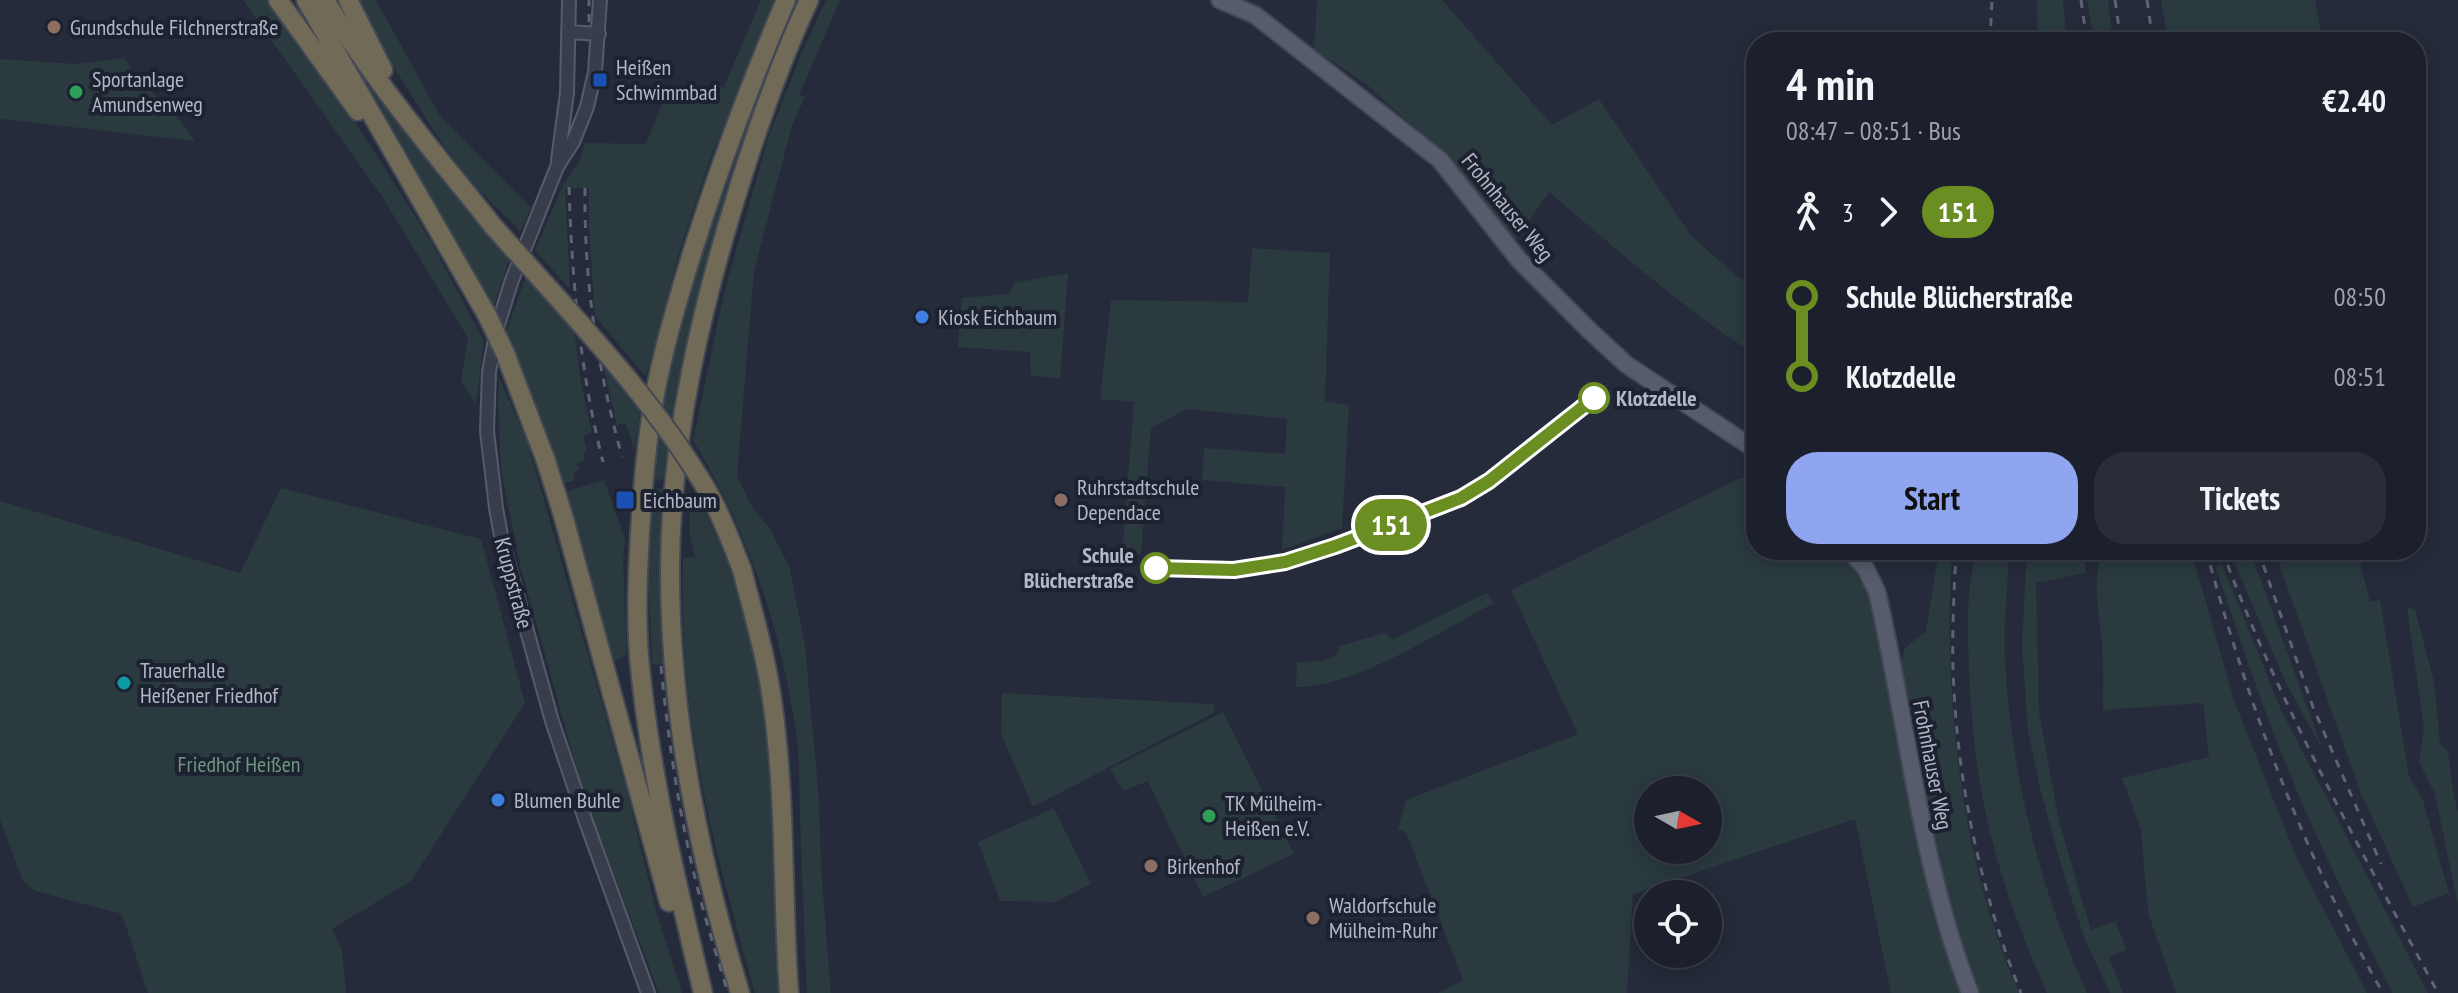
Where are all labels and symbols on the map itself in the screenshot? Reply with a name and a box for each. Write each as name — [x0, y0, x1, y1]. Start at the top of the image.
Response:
place label: Grundschule Filchnerstraße — [70, 13, 278, 41]
marker: Grundschule Filchnerstraße — [45, 18, 63, 36]
place label: Heißen Schwimmbad — [616, 53, 717, 106]
place label: Sportanlage Amundsenweg — [92, 65, 203, 118]
marker: Heißen Schwimmbad — [591, 71, 609, 89]
marker: Sportanlage Amundsenweg — [67, 83, 85, 101]
street label: Frohnhauser Weg — [1456, 147, 1560, 267]
place label: Kiosk Eichbaum — [938, 303, 1057, 331]
marker: Kiosk Eichbaum — [913, 308, 931, 326]
marker: Klotzdelle — [1579, 383, 1609, 413]
place label: Klotzdelle — [1616, 384, 1697, 412]
place label: Ruhrstadtschule Dependace — [1077, 473, 1199, 526]
place label: Eichbaum — [643, 486, 717, 514]
marker: Eichbaum — [614, 489, 636, 511]
marker: Ruhrstadtschule Dependace — [1052, 491, 1070, 509]
line badge: 151 — [1345, 499, 1437, 551]
street label: Kruppstraße — [488, 534, 540, 632]
place label: Schule Blücherstraße — [1024, 541, 1134, 594]
marker: Schule Blücherstraße — [1141, 553, 1171, 583]
place label: Trauerhalle Heißener Friedhof — [140, 656, 279, 709]
marker: Trauerhalle Heißener Friedhof — [115, 674, 133, 692]
street label: Frohnhauser Weg — [1907, 698, 1959, 832]
park label: Friedhof Heißen — [178, 750, 300, 778]
north arrow — [1634, 776, 1722, 864]
place label: Blumen Buhle — [514, 786, 621, 814]
place label: TK Mülheim- Heißen e.V. — [1225, 789, 1323, 842]
marker: Blumen Buhle — [489, 791, 507, 809]
marker: TK Mülheim- Heißen e.V. — [1200, 807, 1218, 825]
place label: Birkenhof — [1167, 852, 1241, 880]
marker: Birkenhof — [1142, 857, 1160, 875]
place label: Waldorfschule Mülheim-Ruhr — [1329, 891, 1438, 944]
marker: Waldorfschule Mülheim-Ruhr — [1304, 909, 1322, 927]

